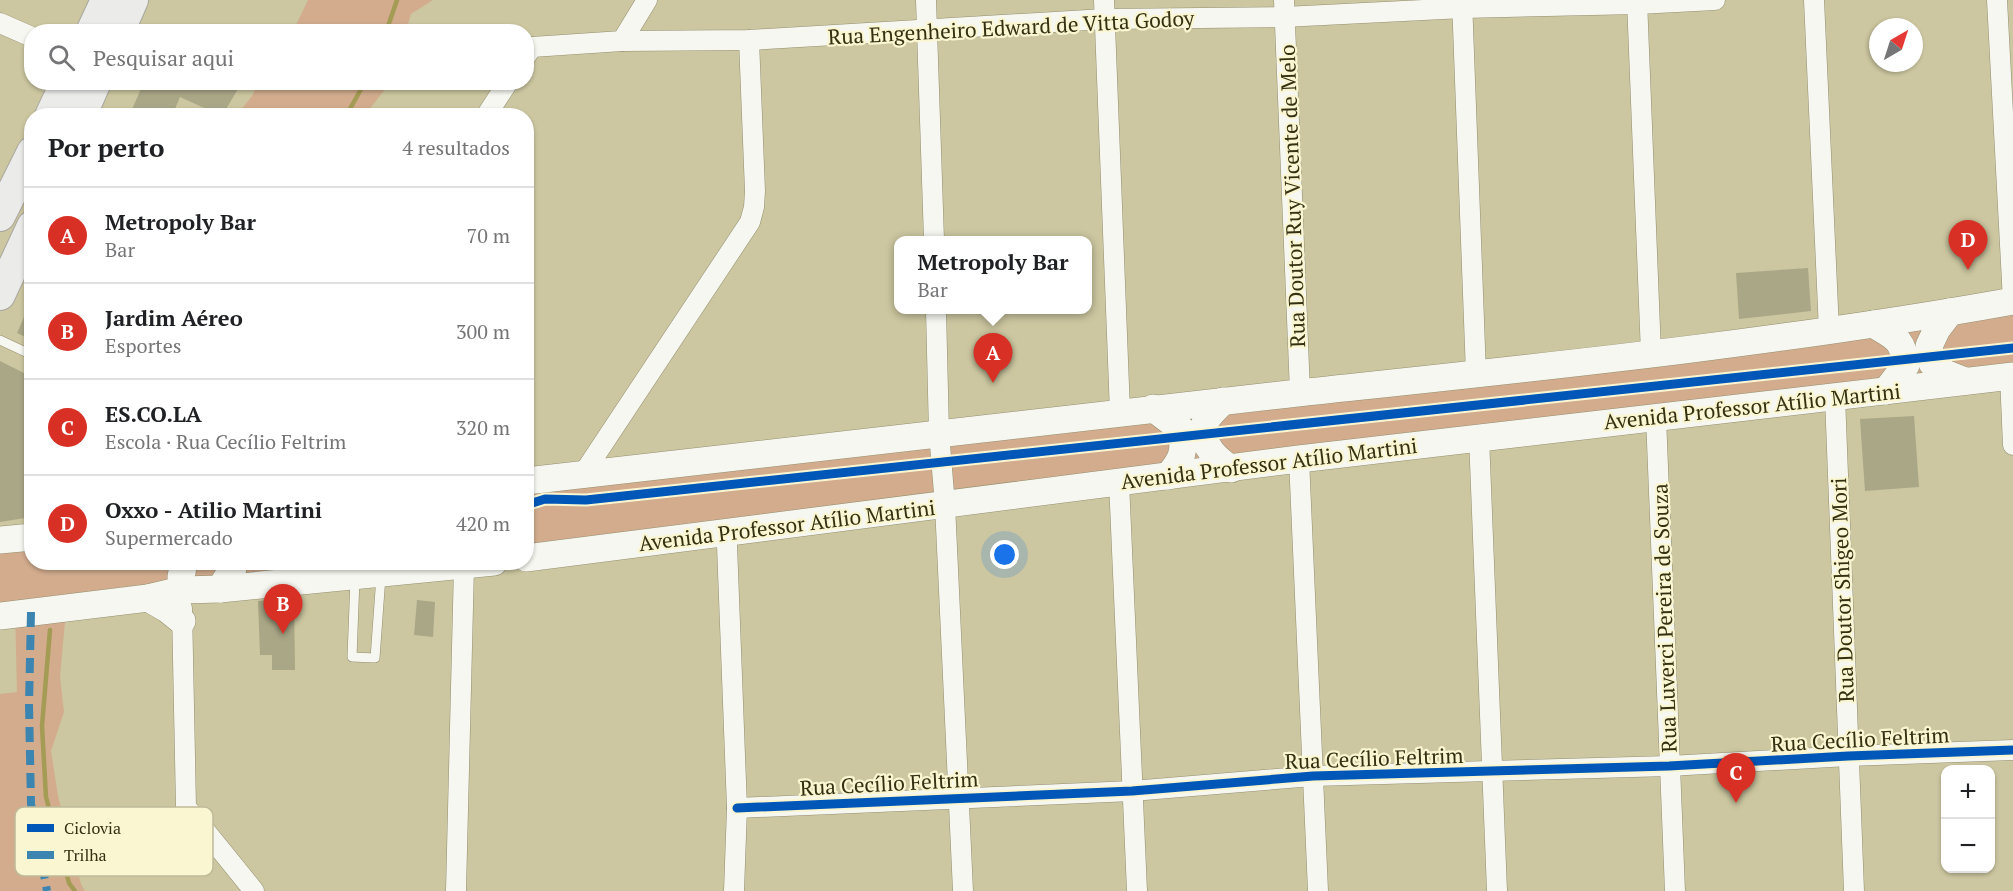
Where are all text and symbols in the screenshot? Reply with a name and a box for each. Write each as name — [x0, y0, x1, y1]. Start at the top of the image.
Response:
street label: Rua Engenheiro Edward de Vitta Godoy — [827, 3, 1195, 51]
north arrow — [1869, 18, 1923, 72]
search box — [24, 24, 534, 90]
icon: search — [45, 41, 78, 74]
text: Pesquisar aqui — [93, 43, 234, 72]
street label: Rua Doutor Ruy Vicente de Melo — [1273, 44, 1311, 348]
text: Por perto — [48, 130, 164, 164]
text: 4 resultados — [402, 134, 510, 161]
text: Metropoly Bar — [105, 207, 256, 236]
pin: D — [1948, 220, 1988, 270]
text: A — [60, 222, 75, 249]
text: 70 m — [467, 222, 510, 249]
text: Bar — [105, 236, 135, 263]
popup — [894, 236, 1092, 314]
text: Metropoly Bar — [918, 247, 1068, 276]
text: Bar — [918, 276, 948, 303]
text: Jardim Aéreo — [105, 303, 243, 332]
text: B — [61, 318, 74, 345]
text: 300 m — [456, 318, 510, 345]
text: Esportes — [105, 332, 182, 359]
pin: A — [974, 334, 1012, 383]
street label: Avenida Professor Atílio Martini — [1602, 376, 1902, 436]
text: ES.CO.LA — [105, 399, 202, 428]
text: C — [61, 414, 74, 441]
text: 320 m — [456, 414, 510, 441]
text: Escola · Rua Cecílio Feltrim — [105, 428, 346, 455]
street label: Avenida Professor Atílio Martini — [1119, 431, 1419, 495]
street label: Rua Doutor Shigeo Mori — [1824, 477, 1860, 703]
street label: Rua Luverci Pereira de Souza — [1645, 483, 1683, 753]
street label: Avenida Professor Atílio Martini — [637, 493, 937, 557]
text: Oxxo - Atilio Martini — [105, 495, 322, 524]
text: D — [60, 510, 75, 537]
text: 420 m — [456, 510, 510, 537]
text: Supermercado — [105, 524, 233, 551]
your location — [990, 540, 1019, 569]
pin: B — [264, 584, 302, 634]
street label: Rua Cecílio Feltrim — [1770, 720, 1950, 758]
street label: Rua Cecílio Feltrim — [1284, 741, 1464, 775]
pin: C — [1716, 754, 1756, 803]
street label: Rua Cecílio Feltrim — [799, 764, 979, 802]
map controls — [1941, 765, 1995, 873]
button: + — [1941, 765, 1995, 819]
legend — [15, 807, 213, 876]
text: Ciclovia — [64, 817, 121, 839]
button: − — [1941, 819, 1995, 873]
text: Trilha — [64, 844, 107, 866]

